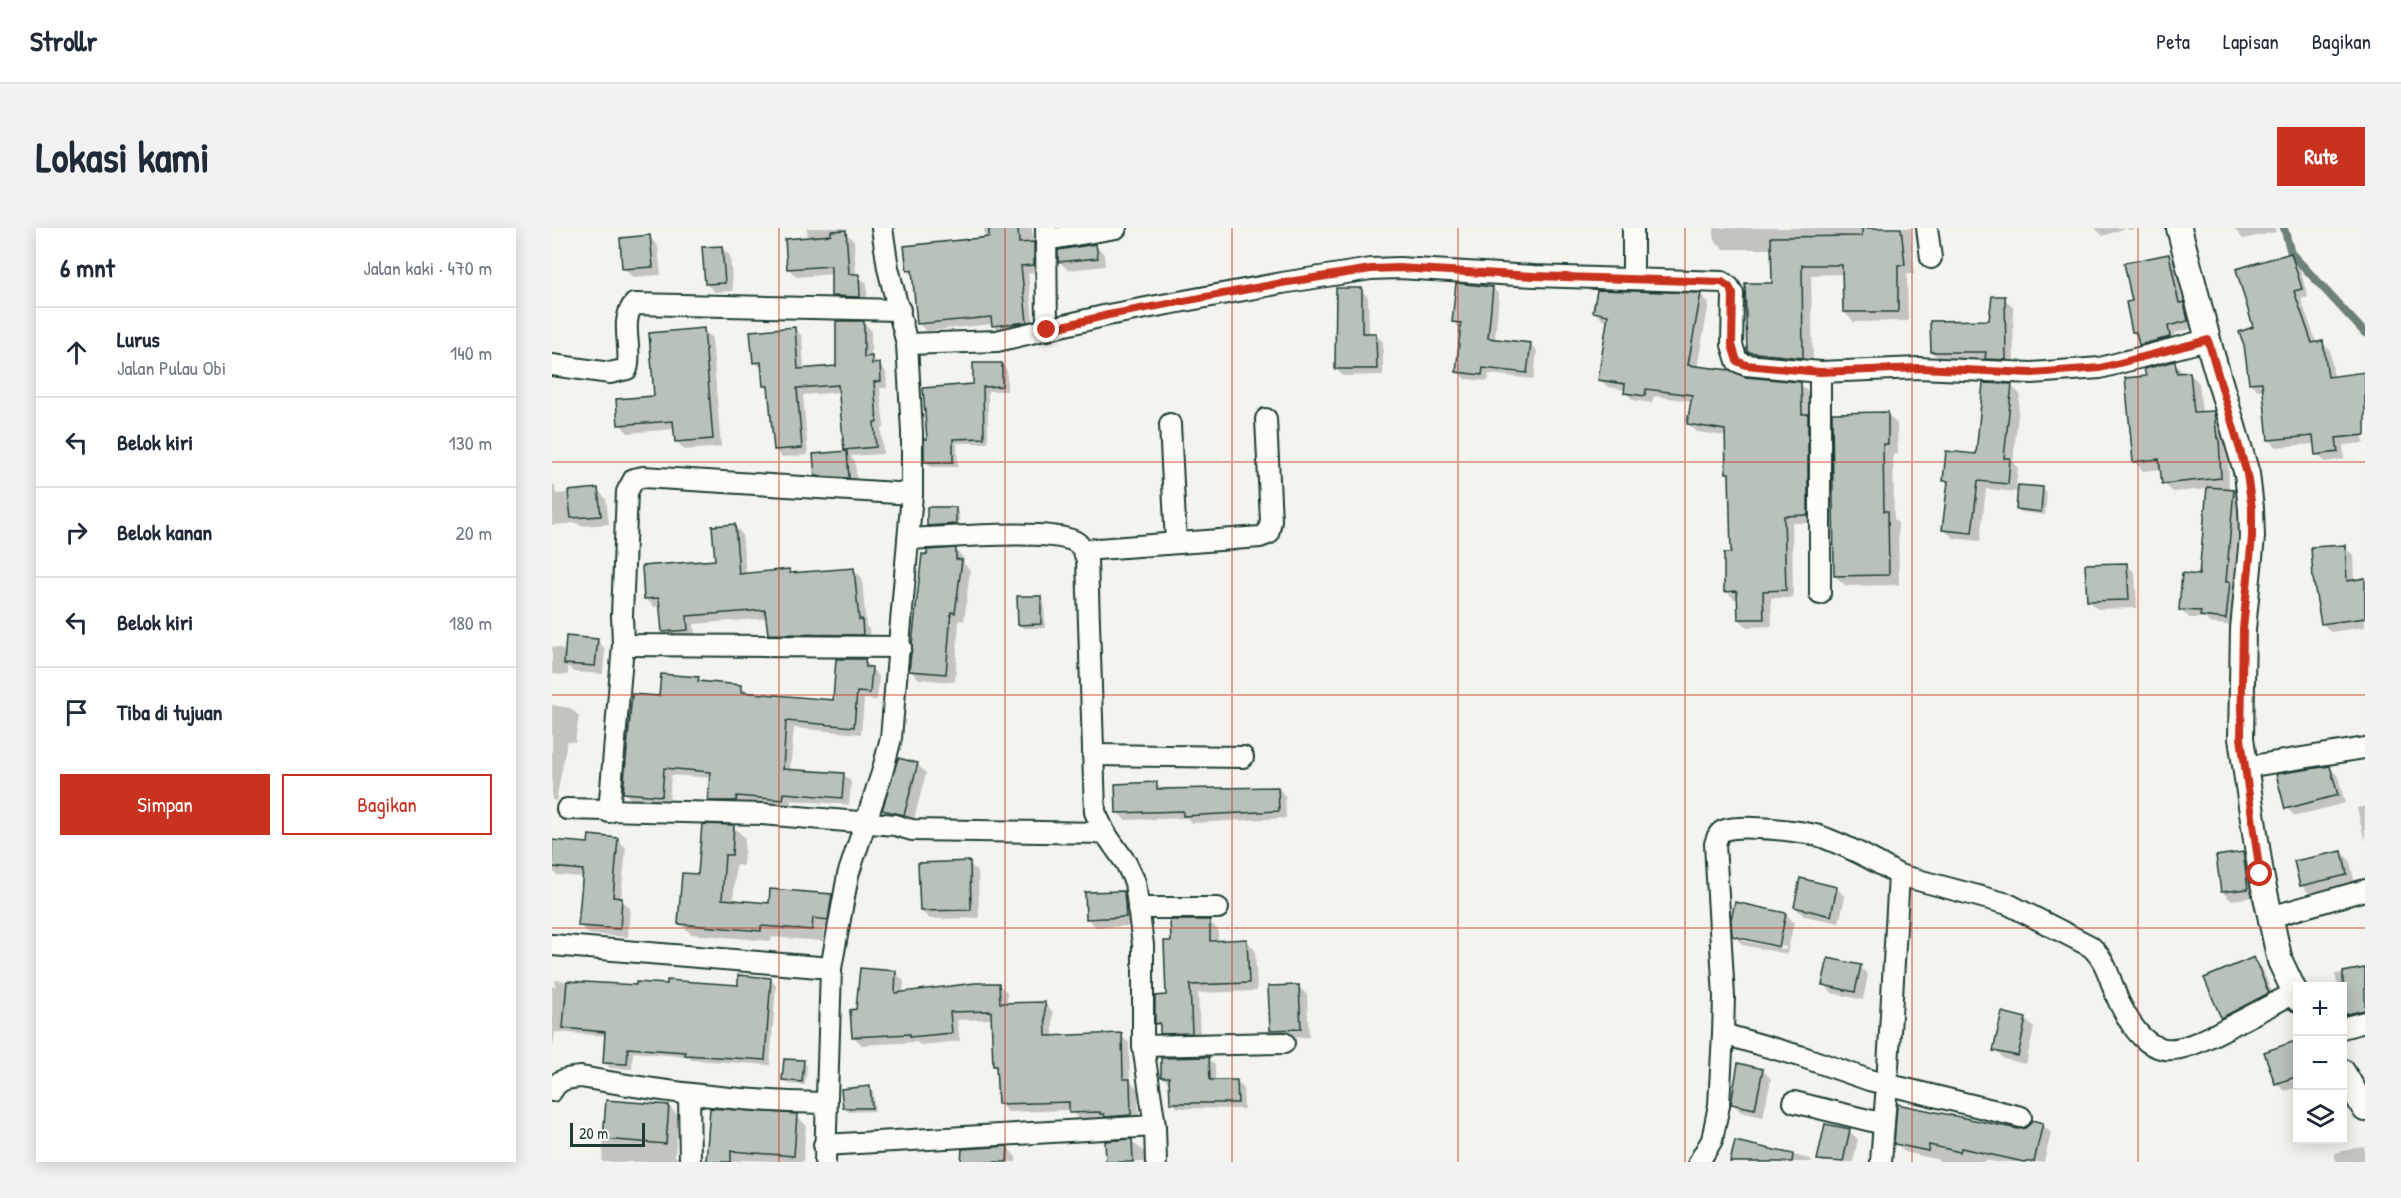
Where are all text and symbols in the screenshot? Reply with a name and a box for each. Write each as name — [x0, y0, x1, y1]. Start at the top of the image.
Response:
text: Strollr — [30, 22, 97, 60]
text: Peta — [2156, 27, 2190, 56]
text: Lapisan — [2223, 27, 2279, 56]
text: Bagikan — [2312, 27, 2371, 56]
button: Rute — [2277, 127, 2365, 186]
text: Lokasi kami — [36, 128, 210, 185]
text: 6 mnt — [60, 250, 115, 285]
text: Jalan kaki · 470 m — [363, 254, 492, 281]
route end — [1033, 316, 1059, 342]
text: Lurus — [117, 324, 160, 354]
icon: ahead — [60, 336, 93, 369]
text: 140 m — [450, 339, 492, 366]
text: Jalan Pulau Obi — [117, 354, 226, 381]
icon: left — [60, 426, 93, 459]
text: Belok kiri — [117, 427, 193, 457]
text: 130 m — [449, 429, 492, 456]
icon: right — [60, 516, 93, 549]
text: Belok kanan — [117, 517, 212, 547]
text: 20 m — [455, 519, 492, 546]
icon: left — [60, 606, 93, 639]
text: Belok kiri — [117, 607, 193, 637]
text: 180 m — [449, 609, 492, 636]
icon: arrive — [60, 696, 93, 729]
text: Tiba di tujuan — [117, 697, 222, 727]
button: Simpan — [60, 774, 270, 835]
button: Bagikan — [282, 774, 492, 835]
route start — [2246, 860, 2272, 886]
map controls — [2293, 982, 2347, 1144]
button: + — [2293, 982, 2347, 1036]
button: − — [2293, 1036, 2347, 1090]
button: layers — [2293, 1090, 2347, 1144]
scale bar — [570, 1120, 645, 1148]
text: 20 m — [579, 1122, 608, 1144]

